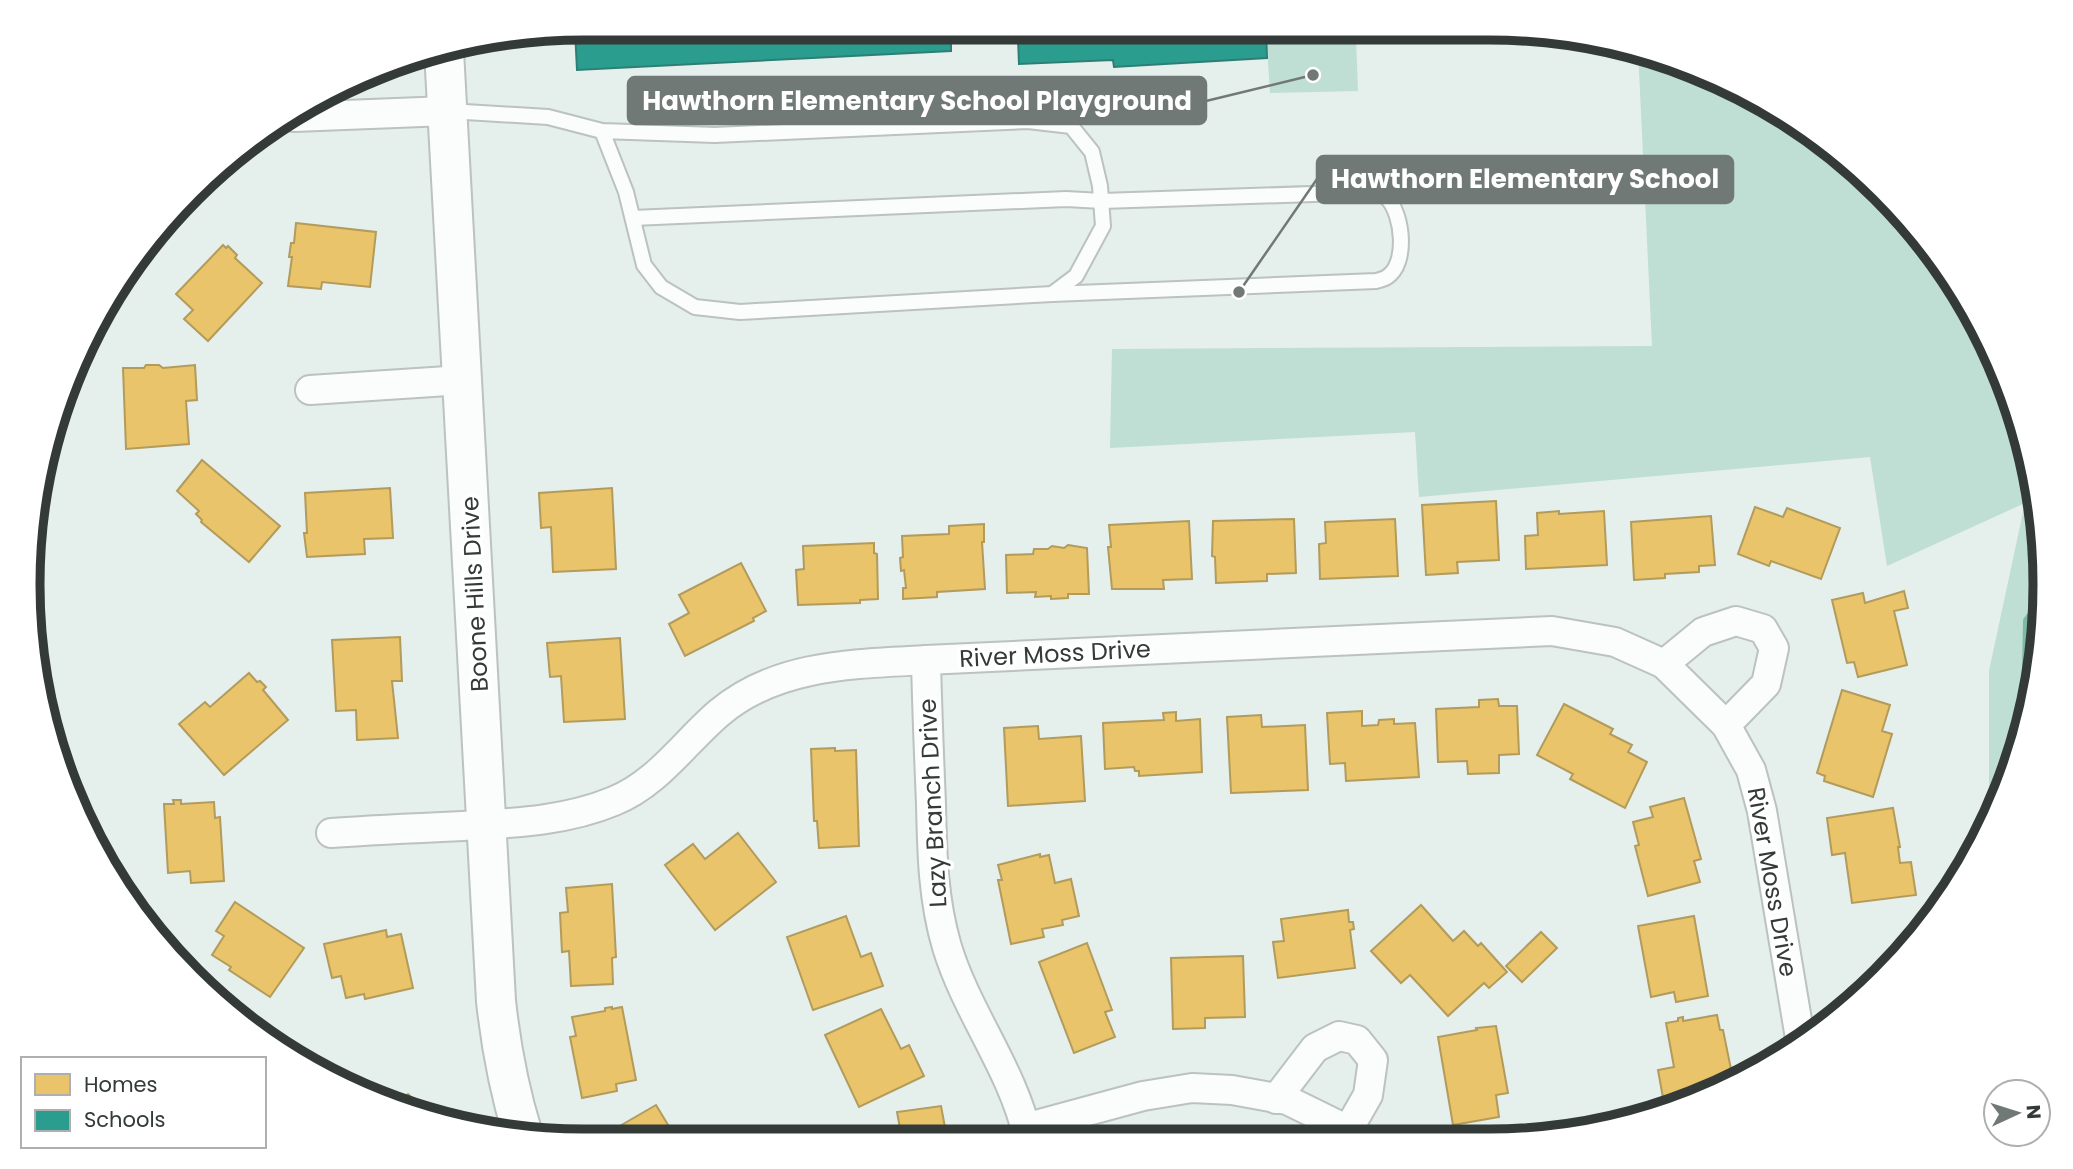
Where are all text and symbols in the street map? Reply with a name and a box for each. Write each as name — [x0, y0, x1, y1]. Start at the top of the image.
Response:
callout: Hawthorn Elementary School Playground — [628, 77, 1206, 124]
text: Hawthorn Elementary School Playground — [642, 83, 1192, 119]
callout: Hawthorn Elementary School — [1317, 156, 1733, 203]
text: Hawthorn Elementary School — [1331, 161, 1719, 197]
street label: Boone Hills Drive — [453, 496, 496, 693]
street label: River Moss Drive — [958, 632, 1152, 675]
street label: Lazy Branch Drive — [911, 698, 954, 908]
street label: River Moss Drive — [1740, 785, 1805, 979]
legend — [21, 1057, 266, 1148]
text: Homes — [84, 1070, 158, 1099]
north arrow — [1982, 1078, 2052, 1148]
text: N — [2019, 1104, 2047, 1120]
text: Schools — [84, 1105, 166, 1134]

